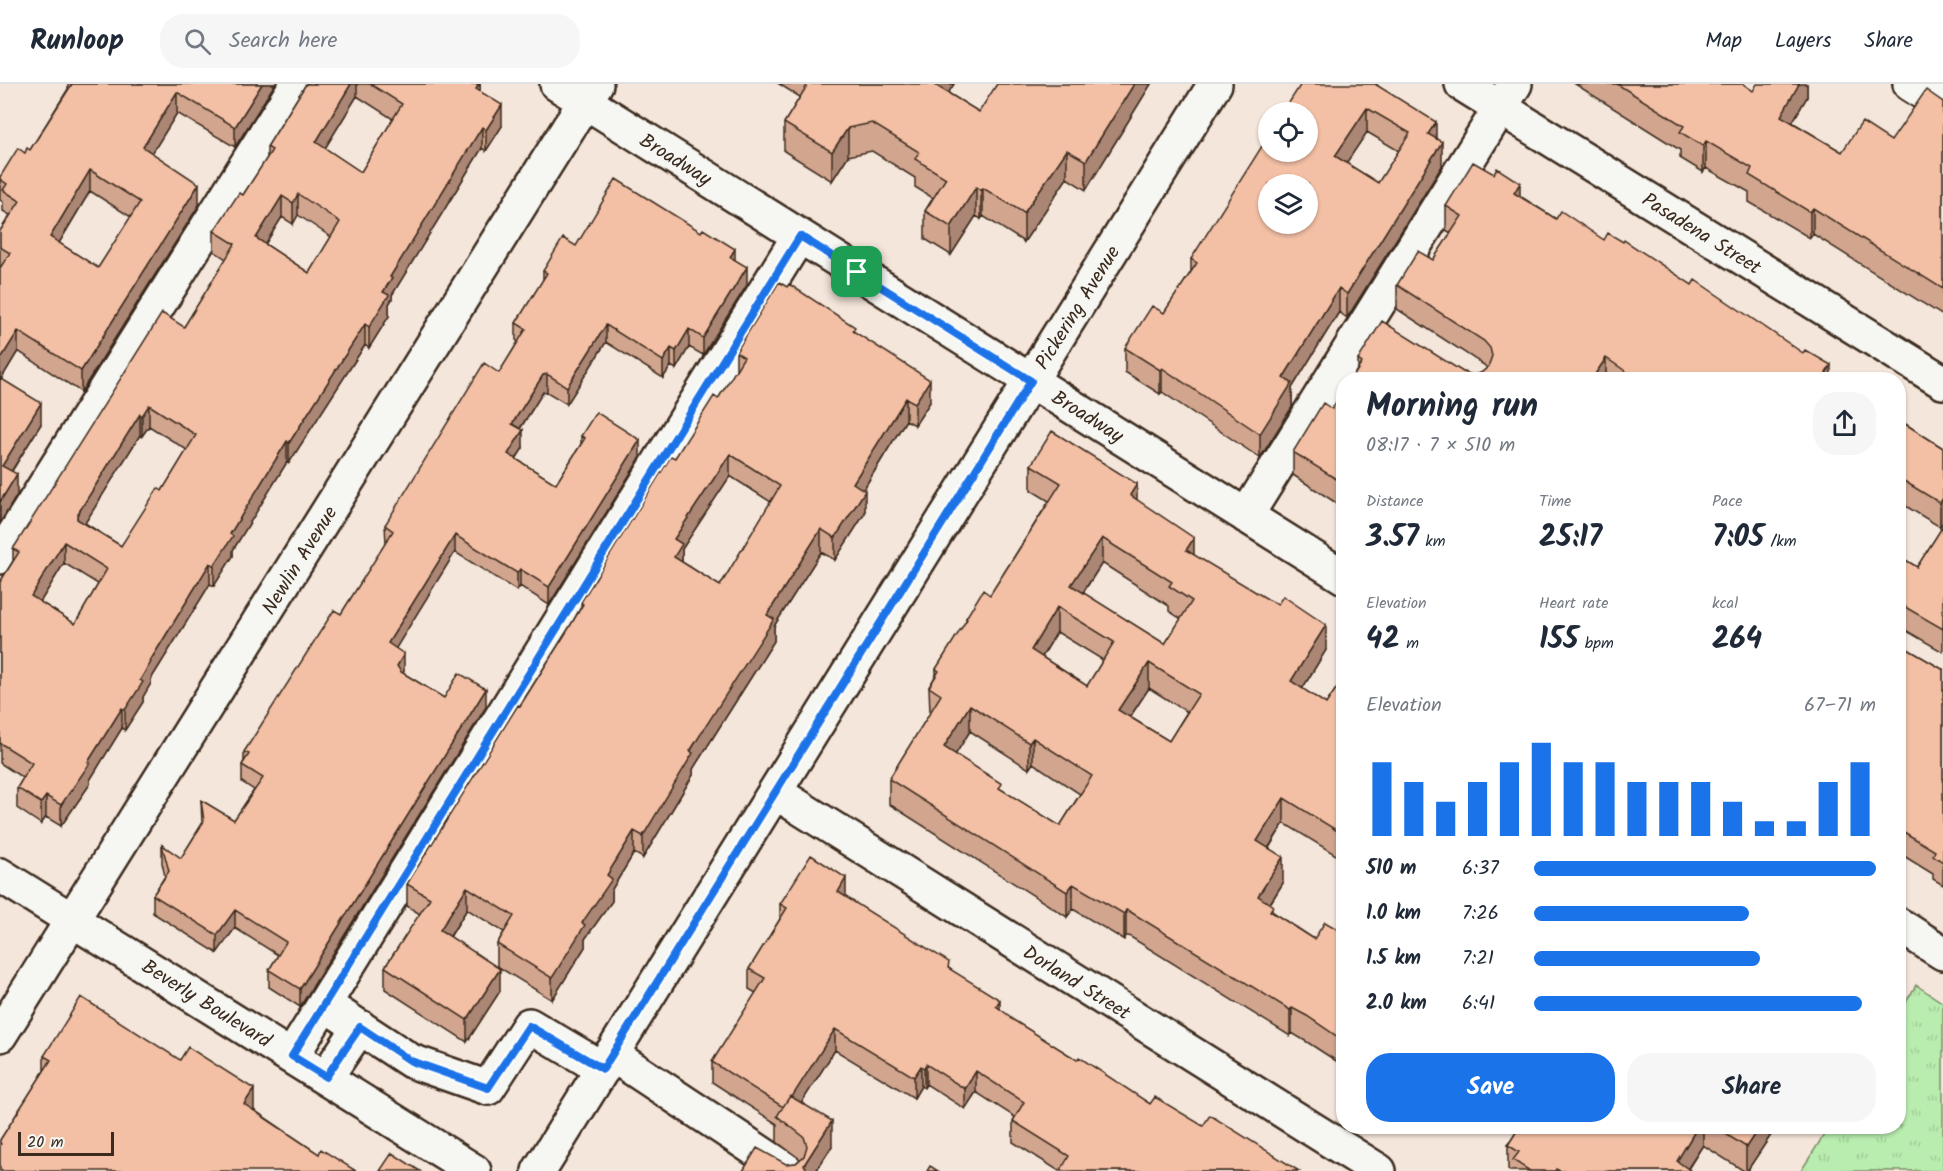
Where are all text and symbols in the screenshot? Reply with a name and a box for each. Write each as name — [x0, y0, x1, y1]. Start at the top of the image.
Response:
search box — [160, 14, 580, 68]
text: Runloop — [30, 19, 124, 64]
text: Search here — [229, 24, 337, 59]
icon: search — [181, 25, 214, 58]
text: Map — [1705, 25, 1742, 58]
text: Layers — [1775, 25, 1831, 58]
text: Share — [1864, 25, 1913, 58]
map controls — [1258, 102, 1318, 234]
button: locate — [1258, 102, 1318, 162]
street label: Broadway — [633, 126, 718, 196]
button: layers — [1258, 174, 1318, 234]
street label: Pasadena Street — [1635, 185, 1767, 284]
street label: Pickering Avenue — [1028, 240, 1130, 376]
pin — [831, 246, 882, 297]
icon: arrive — [840, 255, 873, 288]
text: Morning run — [1366, 381, 1538, 434]
street label: Broadway — [1045, 383, 1130, 453]
button: share — [1813, 392, 1876, 455]
text: 08:17 · 7 × 510 m — [1366, 430, 1515, 462]
text: Distance — [1366, 489, 1424, 514]
text: Time — [1539, 489, 1571, 514]
text: Pace — [1712, 489, 1743, 514]
street label: Newlin Avenue — [254, 500, 347, 622]
text: 3.57 — [1366, 514, 1419, 562]
text: 25:17 — [1539, 514, 1602, 562]
text: 7:05 — [1712, 514, 1764, 562]
text: km — [1419, 529, 1446, 554]
text: /km — [1764, 529, 1796, 554]
text: Elevation — [1366, 591, 1427, 616]
text: Heart rate — [1539, 591, 1609, 616]
text: kcal — [1712, 591, 1738, 616]
text: 42 — [1366, 616, 1400, 664]
text: 155 — [1539, 616, 1578, 664]
text: 264 — [1712, 616, 1762, 664]
text: m — [1400, 631, 1419, 656]
text: bpm — [1578, 631, 1614, 656]
text: Elevation — [1366, 690, 1442, 722]
text: 67–71 m — [1804, 690, 1876, 722]
text: 510 m — [1366, 853, 1417, 885]
text: 6:37 — [1462, 853, 1499, 885]
text: 1.0 km — [1366, 898, 1421, 930]
text: 7:26 — [1462, 898, 1499, 930]
street label: Dorland Street — [1016, 938, 1136, 1030]
text: 1.5 km — [1366, 943, 1421, 975]
text: 7:21 — [1462, 943, 1494, 975]
street label: Beverly Boulevard — [135, 952, 278, 1058]
text: 2.0 km — [1366, 988, 1427, 1020]
text: 6:41 — [1462, 988, 1495, 1020]
button: Save — [1366, 1053, 1615, 1122]
button: Share — [1627, 1053, 1876, 1122]
scale bar — [18, 1129, 114, 1156]
text: 20 m — [27, 1130, 63, 1155]

